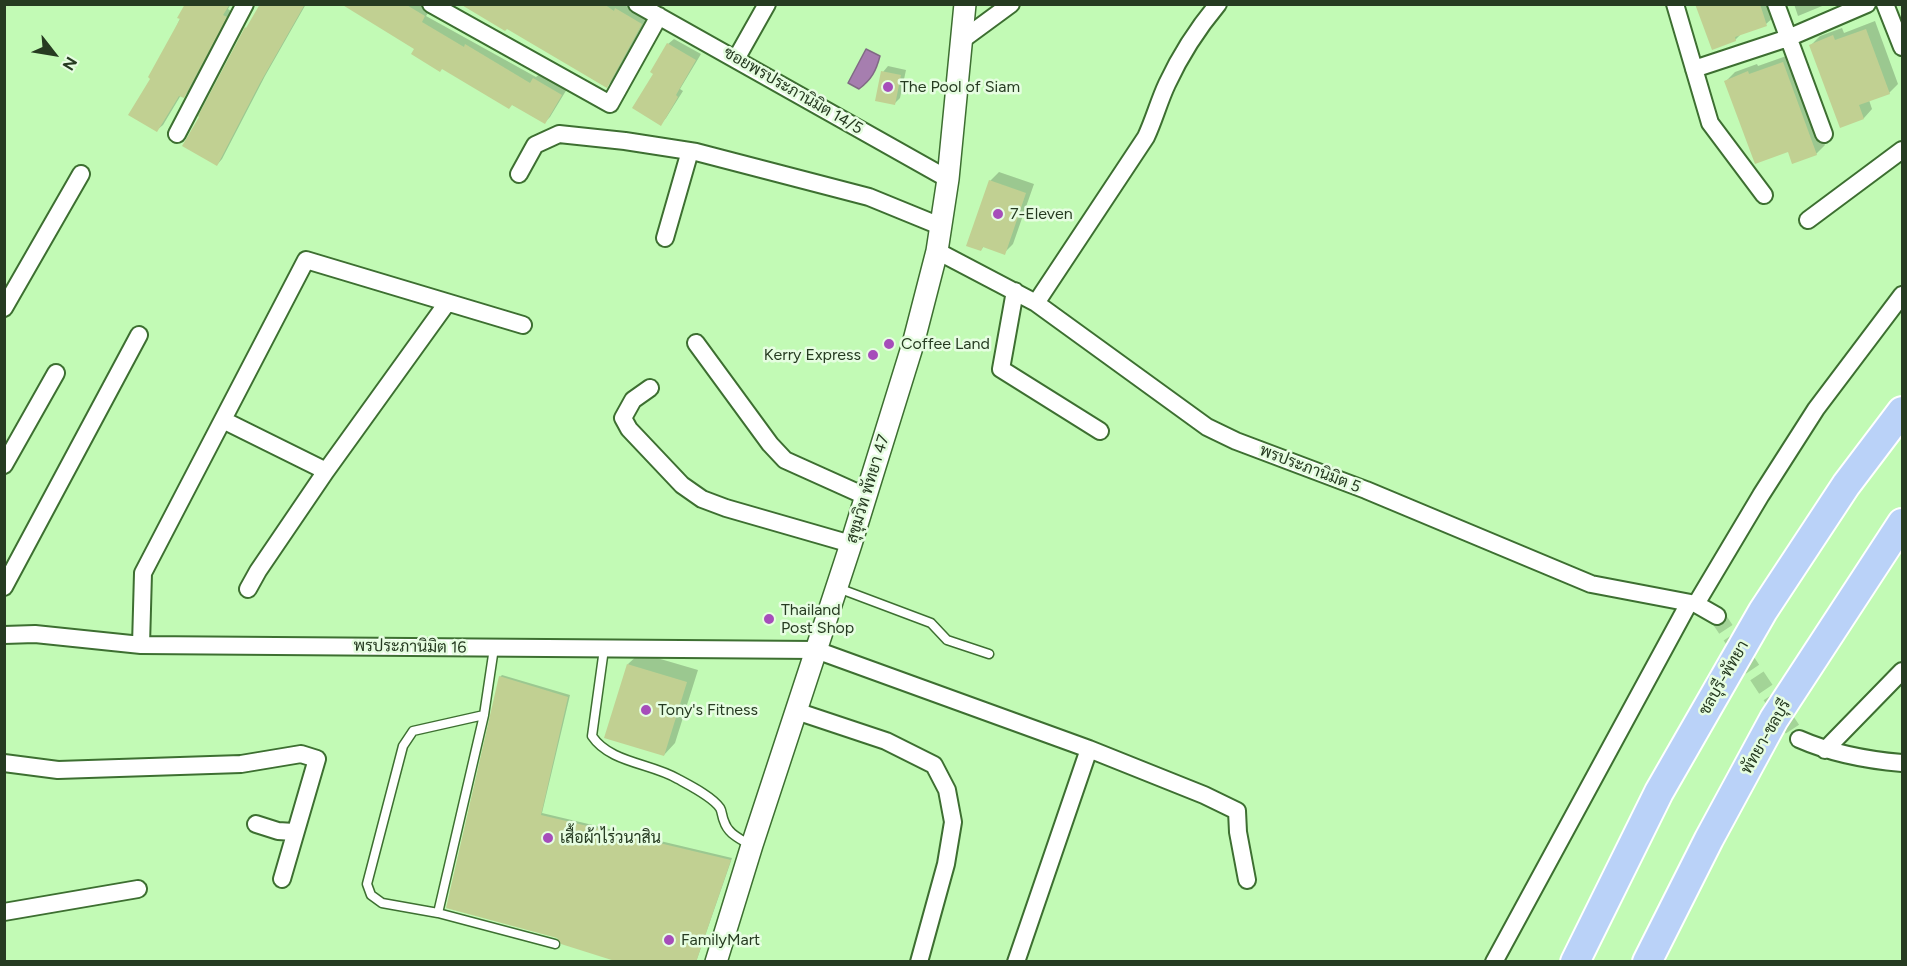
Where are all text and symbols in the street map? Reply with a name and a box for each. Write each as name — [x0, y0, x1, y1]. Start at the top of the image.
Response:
north arrow — [24, 24, 84, 84]
street label: ซอยพรประภานิมิต 14/5 — [720, 43, 866, 139]
text: N — [59, 53, 81, 74]
place label: The Pool of Siam — [900, 77, 1020, 97]
marker: The Pool of Siam — [881, 80, 895, 94]
place label: 7-Eleven — [1010, 204, 1073, 224]
marker: 7-Eleven — [991, 207, 1005, 221]
place label: Coffee Land — [901, 334, 990, 354]
marker: Coffee Land — [882, 337, 896, 351]
place label: Kerry Express — [764, 345, 861, 365]
marker: Kerry Express — [866, 348, 880, 362]
street label: สุขุมวิท พัทยา 47 — [842, 432, 894, 546]
street label: พรประภานิมิต 5 — [1257, 441, 1363, 497]
place label: Thailand Post Shop — [781, 600, 854, 638]
marker: Thailand Post Shop — [762, 612, 776, 626]
street label: พรประภานิมิต 16 — [353, 636, 467, 658]
street label: ชลบุรี-พัทยา — [1695, 637, 1753, 719]
street label: พัทยา-ชลบุรี — [1737, 696, 1795, 778]
place label: Tony's Fitness — [658, 700, 758, 720]
marker: Tony's Fitness — [639, 703, 653, 717]
place label: เสื้อผ้าไร่วนาสิน — [560, 828, 661, 848]
marker: เสื้อผ้าไร่วนาสิน — [541, 831, 555, 845]
place label: FamilyMart — [681, 930, 760, 950]
marker: FamilyMart — [662, 933, 676, 947]

